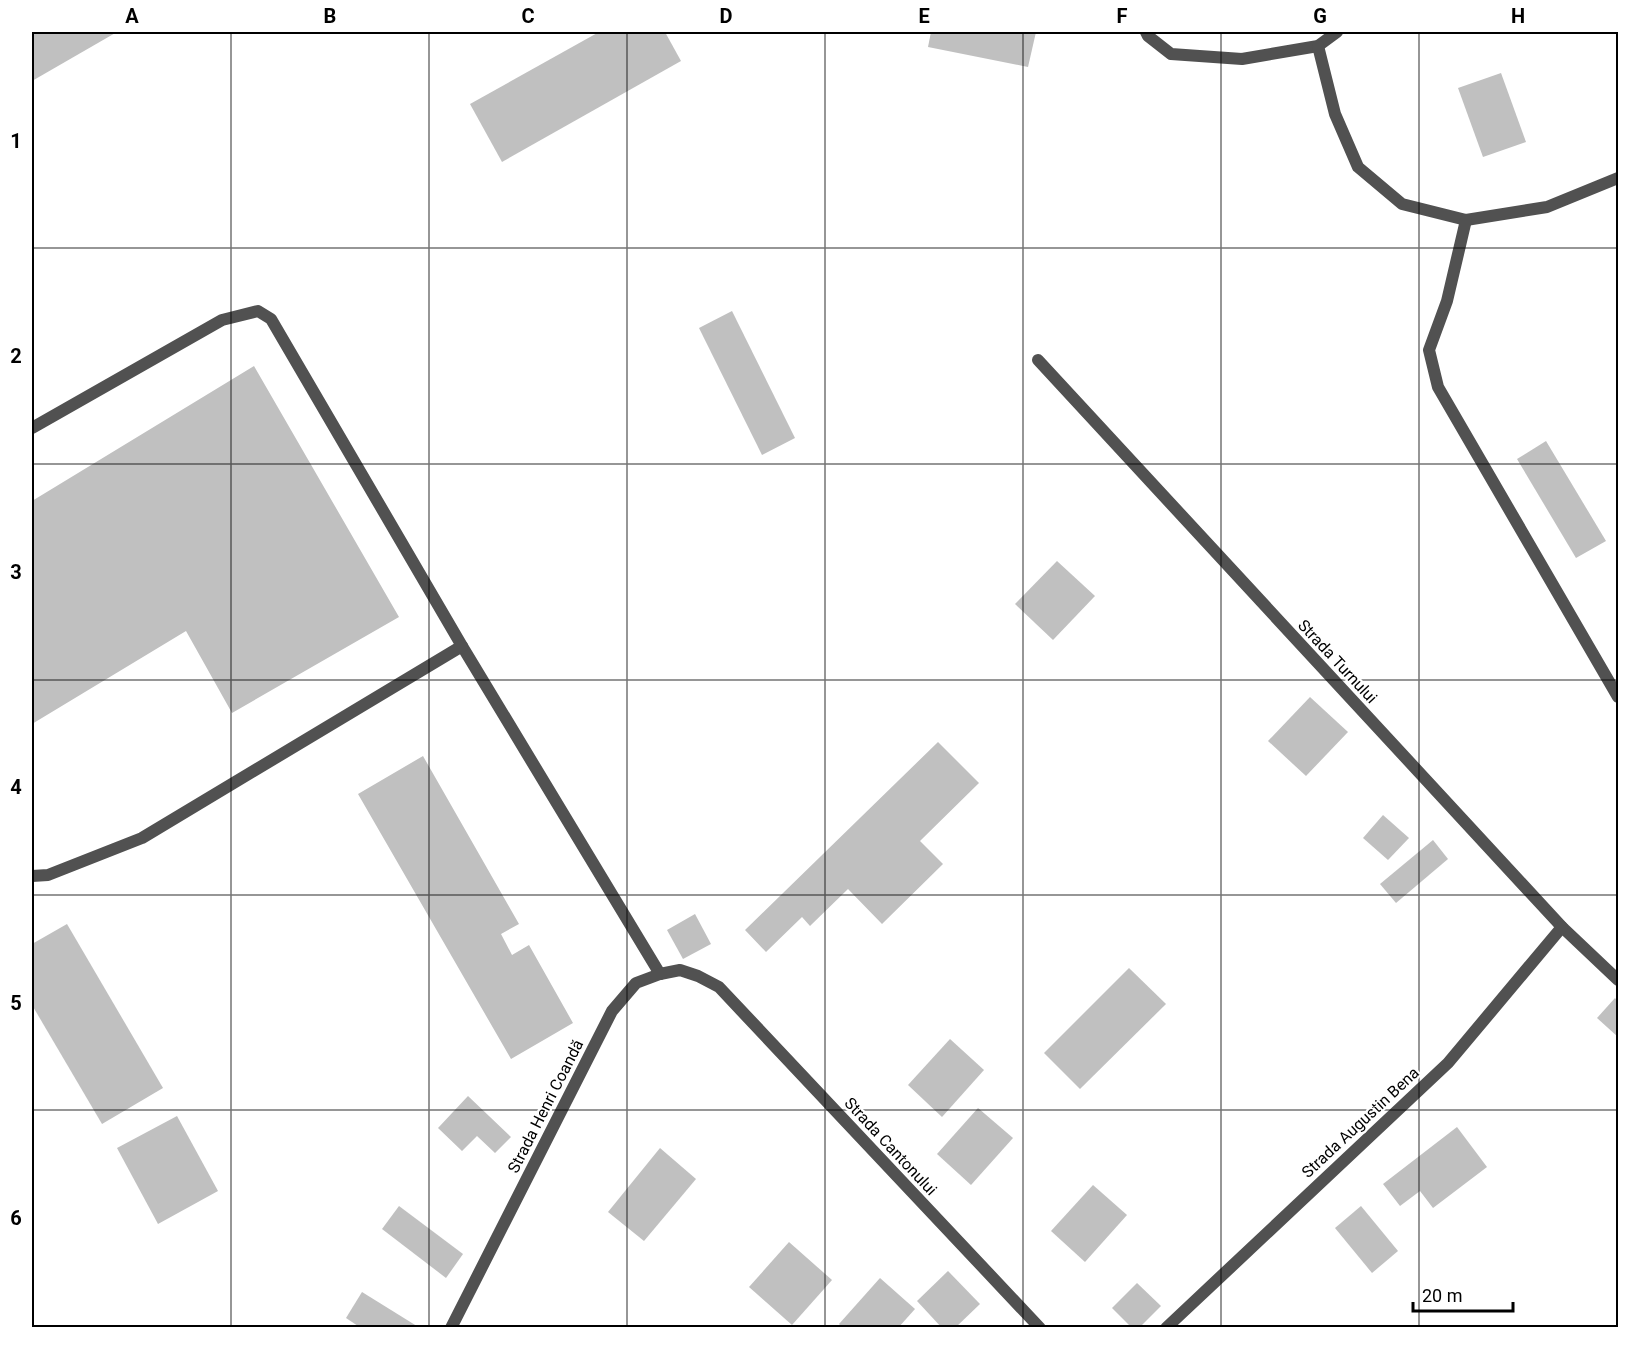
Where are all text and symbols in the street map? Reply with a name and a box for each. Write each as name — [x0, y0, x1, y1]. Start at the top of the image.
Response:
text: A — [125, 4, 139, 28]
text: B — [324, 4, 336, 28]
text: C — [521, 4, 535, 28]
text: D — [720, 4, 733, 28]
text: E — [918, 4, 930, 28]
text: F — [1117, 4, 1128, 28]
text: G — [1313, 4, 1327, 28]
text: H — [1511, 4, 1525, 28]
text: 1 — [10, 129, 22, 153]
text: 2 — [10, 344, 22, 368]
text: 3 — [10, 560, 22, 584]
street label: Strada Turnului — [1294, 616, 1381, 707]
text: 4 — [10, 775, 22, 799]
text: 5 — [10, 991, 22, 1015]
street label: Strada Henri Coandă — [504, 1036, 587, 1176]
street label: Strada Augustin Bena — [1298, 1063, 1423, 1182]
street label: Strada Cantonului — [840, 1094, 941, 1199]
text: 6 — [10, 1206, 22, 1230]
scale bar — [1413, 1275, 1514, 1313]
text: 20 m — [1422, 1285, 1462, 1306]

